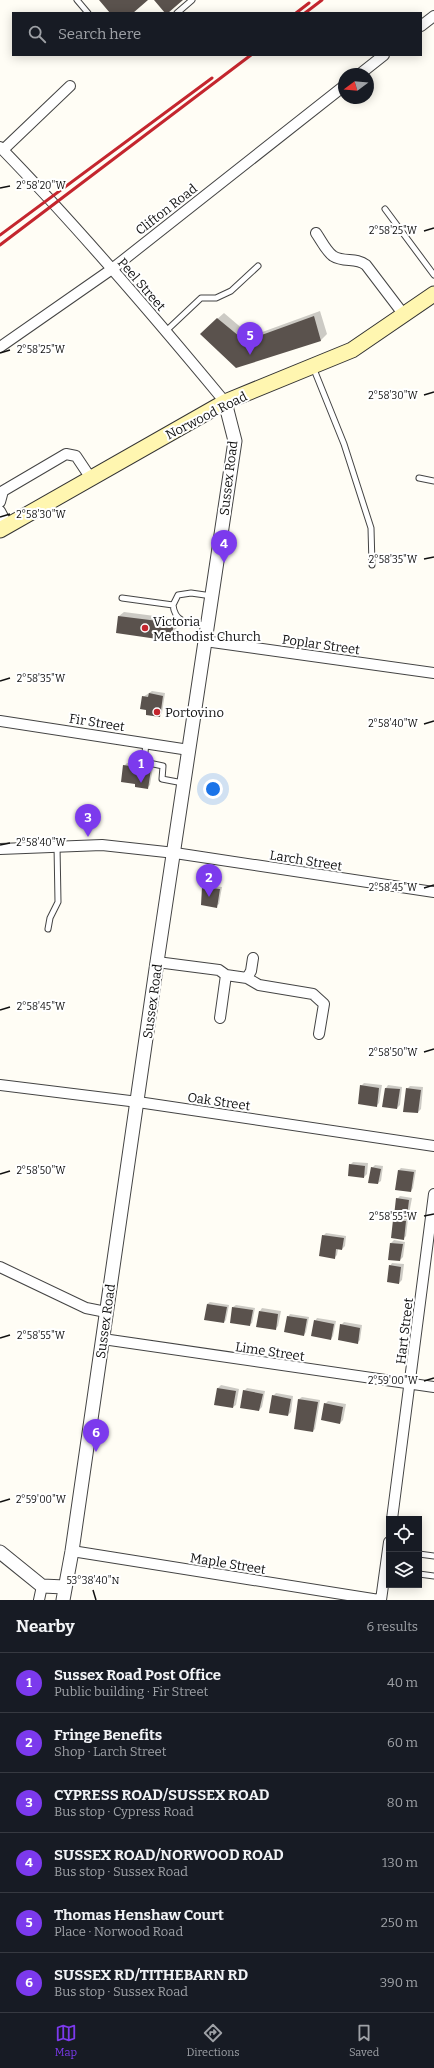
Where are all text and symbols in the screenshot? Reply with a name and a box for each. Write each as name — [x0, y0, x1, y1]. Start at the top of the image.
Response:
search box — [12, 12, 422, 56]
icon: search — [26, 23, 48, 45]
text: Search here — [58, 25, 141, 43]
north arrow — [338, 68, 374, 104]
text: 2°58'20"W — [16, 180, 66, 192]
street label: Clifton Road — [133, 181, 200, 238]
text: 2°58'25"W — [369, 225, 418, 237]
street label: Peel Street — [115, 255, 169, 314]
pin: 5 — [237, 322, 263, 355]
text: 2°58'25"W — [17, 344, 66, 356]
street label: Norwood Road — [163, 388, 250, 442]
text: 2°58'30"W — [368, 390, 419, 402]
street label: Sussex Road — [216, 440, 241, 516]
text: 2°58'30"W — [16, 509, 67, 521]
pin: 4 — [211, 530, 237, 563]
text: 2°58'35"W — [369, 554, 418, 566]
place label: Victoria Methodist Church — [153, 614, 261, 644]
marker: Victoria Methodist Church — [140, 623, 150, 633]
street label: Poplar Street — [281, 632, 361, 657]
text: 2°58'35"W — [17, 673, 66, 685]
place label: Portovino — [165, 705, 224, 720]
marker: Portovino — [152, 707, 162, 717]
street label: Fir Street — [68, 711, 126, 734]
text: 2°58'40"W — [368, 718, 419, 730]
pin: 1 — [128, 750, 154, 783]
your location — [203, 779, 223, 799]
pin: 3 — [75, 804, 101, 837]
text: 2°58'40"W — [16, 837, 67, 849]
street label: Larch Street — [269, 847, 344, 874]
pin: 2 — [196, 864, 222, 897]
text: 2°58'45"W — [369, 882, 418, 894]
street label: Sussex Road — [140, 963, 165, 1039]
text: 2°58'45"W — [17, 1001, 66, 1013]
text: 2°58'50"W — [368, 1047, 418, 1059]
street label: Oak Street — [187, 1090, 252, 1113]
text: 2°58'50"W — [16, 1165, 66, 1177]
text: 2°58'55"W — [369, 1211, 418, 1223]
street label: Sussex Road — [93, 1283, 118, 1359]
street label: Hart Street — [393, 1297, 416, 1365]
text: 2°58'55"W — [17, 1330, 66, 1342]
street label: Lime Street — [234, 1339, 306, 1364]
text: 2°59'00"W — [368, 1375, 419, 1387]
pin: 6 — [83, 1419, 109, 1452]
text: 2°59'00"W — [16, 1494, 67, 1506]
map controls — [386, 1516, 422, 1588]
button: locate — [386, 1516, 422, 1552]
street label: Maple Street — [189, 1550, 267, 1577]
button: layers — [386, 1552, 422, 1588]
text: 53°38'40"N — [66, 1575, 120, 1587]
text: Nearby — [16, 1616, 75, 1637]
text: 6 results — [366, 1619, 418, 1634]
text: Sussex Road Post Office — [54, 1666, 221, 1684]
text: 1 — [26, 1675, 32, 1690]
text: 40 m — [387, 1675, 418, 1690]
text: Public building · Fir Street — [54, 1684, 208, 1699]
text: Fringe Benefits — [54, 1726, 162, 1744]
text: 2 — [25, 1735, 33, 1750]
text: 60 m — [387, 1735, 418, 1750]
text: Shop · Larch Street — [54, 1744, 166, 1759]
text: CYPRESS ROAD/SUSSEX ROAD — [54, 1786, 269, 1804]
text: 3 — [25, 1795, 33, 1810]
text: 80 m — [387, 1795, 418, 1810]
text: Bus stop · Cypress Road — [54, 1804, 194, 1819]
text: SUSSEX ROAD/NORWOOD ROAD — [54, 1846, 284, 1864]
text: 4 — [25, 1855, 33, 1870]
text: 130 m — [382, 1855, 418, 1870]
text: Bus stop · Sussex Road — [54, 1864, 188, 1879]
text: Thomas Henshaw Court — [54, 1906, 224, 1924]
text: 5 — [25, 1915, 33, 1930]
text: 250 m — [381, 1915, 418, 1930]
text: Place · Norwood Road — [54, 1924, 183, 1939]
text: SUSSEX RD/TITHEBARN RD — [54, 1966, 248, 1984]
text: 6 — [25, 1975, 33, 1990]
text: 390 m — [380, 1975, 418, 1990]
text: Bus stop · Sussex Road — [54, 1984, 188, 1999]
tab: Map — [55, 2022, 77, 2059]
tab: Directions — [187, 2022, 239, 2059]
tab: Saved — [349, 2022, 379, 2059]

